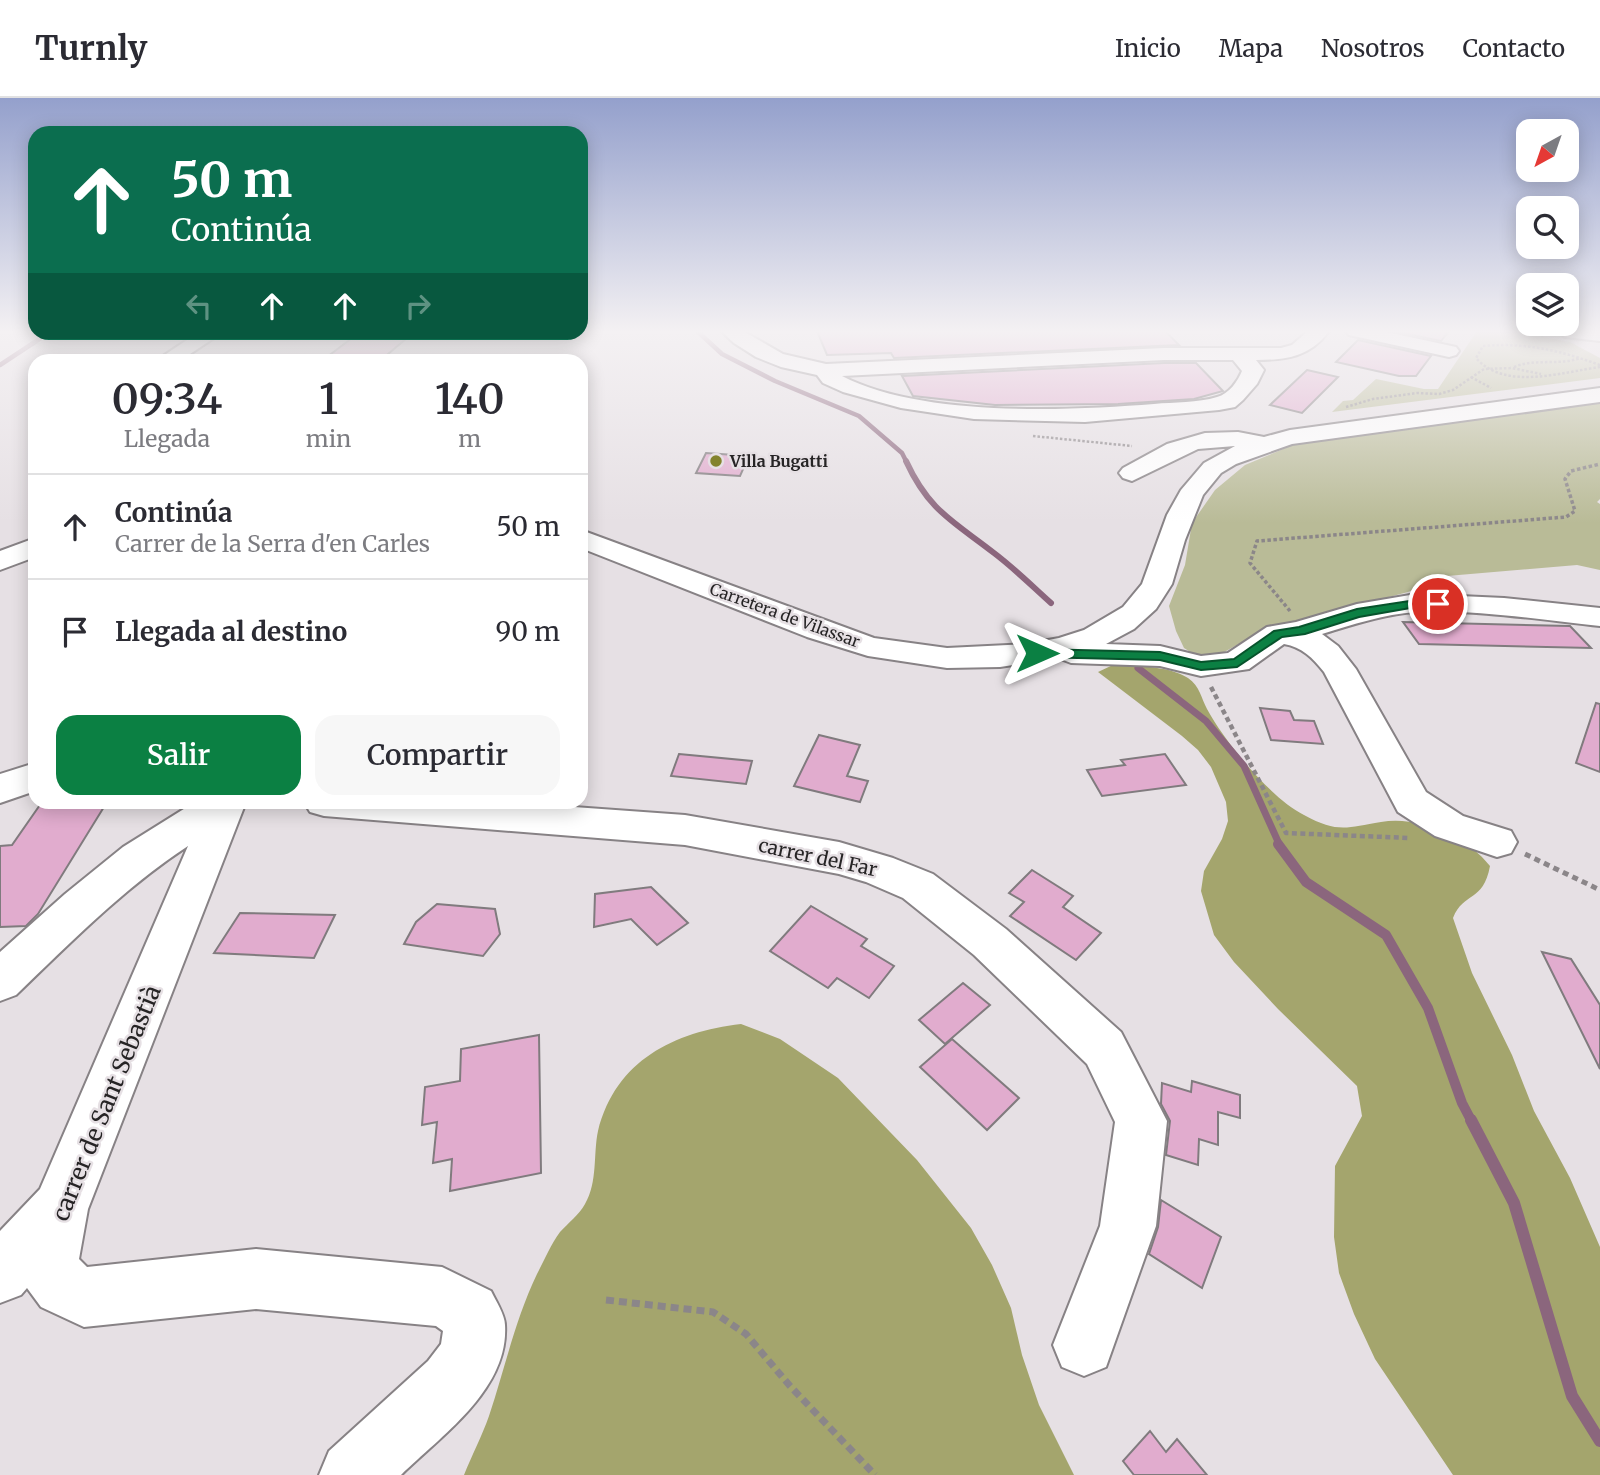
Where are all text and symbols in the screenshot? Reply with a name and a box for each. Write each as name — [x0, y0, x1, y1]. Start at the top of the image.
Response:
text: Turnly — [35, 28, 147, 69]
text: Inicio — [1115, 33, 1181, 64]
text: Mapa — [1219, 33, 1283, 64]
text: Nosotros — [1321, 33, 1425, 64]
text: Contacto — [1463, 33, 1565, 64]
north arrow — [1516, 119, 1578, 182]
map controls — [1516, 119, 1579, 336]
text: 50 m — [171, 149, 292, 210]
icon: ahead — [56, 154, 147, 245]
button: search — [1516, 196, 1579, 259]
text: Continúa — [171, 210, 312, 250]
button: layers — [1516, 273, 1579, 336]
icon: left — [180, 287, 218, 325]
icon: ahead — [253, 287, 291, 325]
icon: ahead — [326, 287, 364, 325]
icon: right — [399, 287, 437, 325]
text: 09:34 — [111, 373, 222, 425]
text: 1 — [319, 373, 338, 425]
text: 140 — [435, 373, 505, 425]
text: Llegada — [124, 424, 210, 453]
text: min — [306, 424, 351, 453]
text: m — [458, 424, 481, 453]
place label: Villa Bugatti — [729, 451, 828, 471]
marker: Villa Bugatti — [708, 453, 724, 469]
text: Continúa — [115, 496, 233, 529]
icon: ahead — [56, 508, 94, 546]
text: 50 m — [496, 510, 560, 543]
text: Carrer de la Serra d'en Carles — [115, 529, 430, 558]
pin — [1408, 574, 1468, 634]
street label: Carretera de Vilassar — [707, 579, 863, 651]
icon: arrive — [1419, 585, 1457, 623]
icon: arrive — [56, 613, 94, 651]
text: Llegada al destino — [115, 615, 347, 648]
text: 90 m — [496, 615, 560, 648]
position arrow — [1000, 616, 1074, 690]
button: Salir — [56, 715, 301, 795]
button: Compartir — [315, 715, 560, 795]
street label: carrer del Far — [756, 833, 880, 881]
street label: carrer de Sant Sebastià — [45, 981, 167, 1225]

